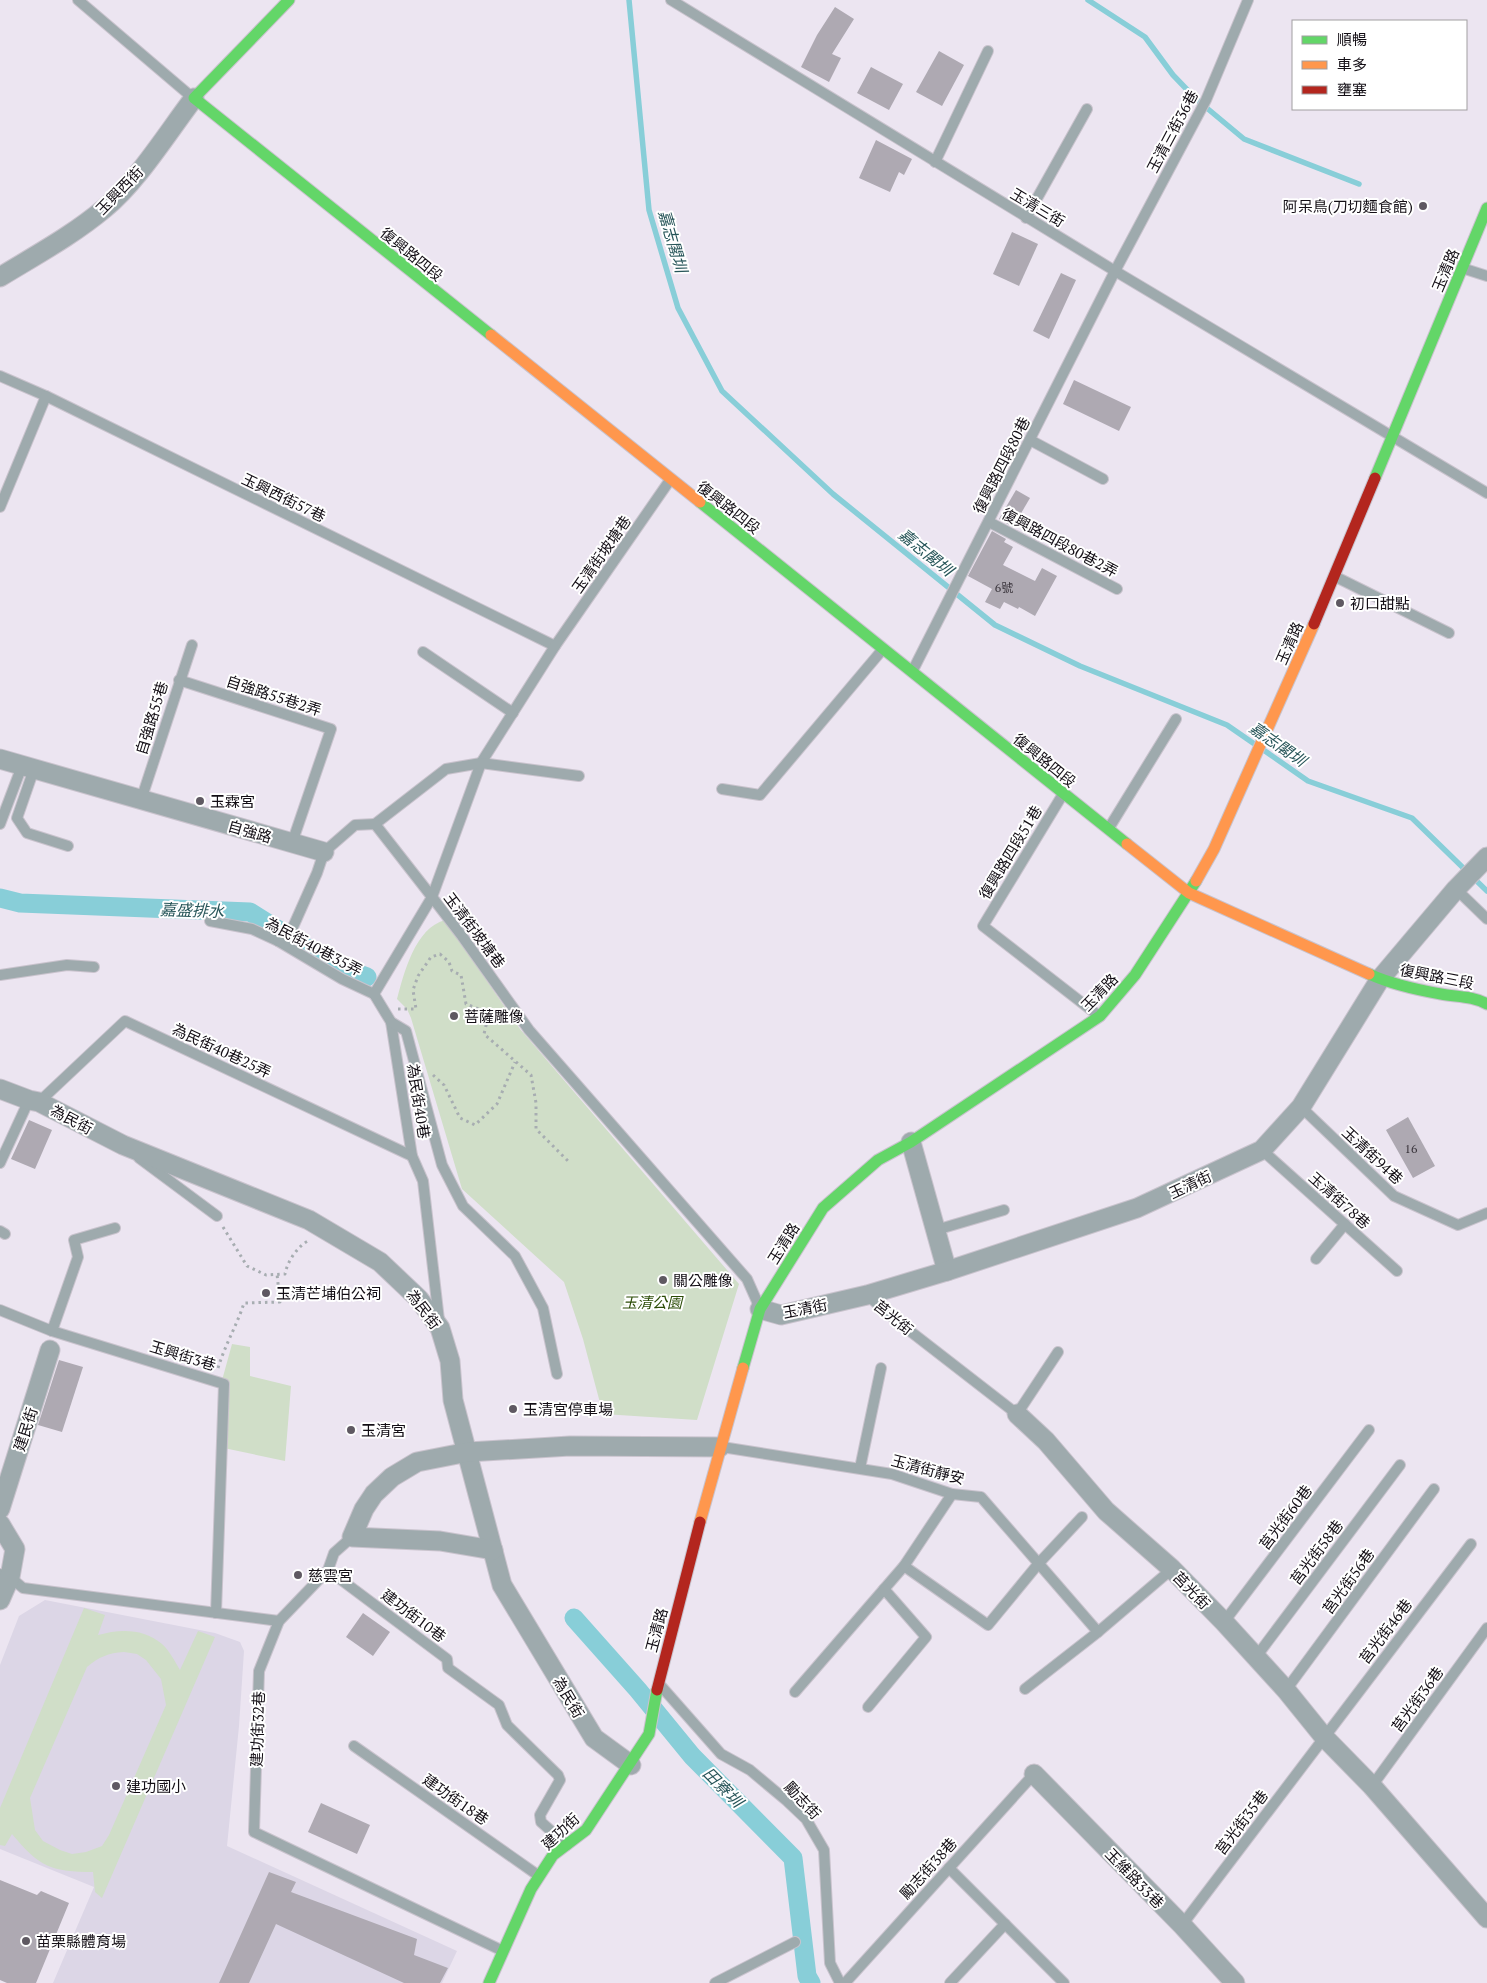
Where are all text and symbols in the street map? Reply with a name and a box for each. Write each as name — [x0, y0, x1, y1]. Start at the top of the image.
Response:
legend — [1292, 20, 1467, 110]
text: 順暢 — [1337, 29, 1367, 49]
text: 車多 — [1337, 54, 1367, 74]
text: 壅塞 — [1337, 79, 1367, 99]
street label: 玉清三街36巷 — [1142, 86, 1202, 176]
street label: 玉興西街 — [91, 161, 147, 219]
street label: 玉清三街 — [1007, 183, 1069, 231]
place label: 阿呆鳥(刀切麵食館) — [1283, 196, 1413, 216]
marker: 阿呆鳥(刀切麵食館) — [1417, 200, 1429, 212]
water label: 嘉志閣圳 — [654, 207, 693, 277]
street label: 復興路四段 — [377, 223, 447, 285]
street label: 玉清路 — [1427, 245, 1463, 295]
street label: 復興路四段80巷 — [968, 413, 1034, 517]
street label: 玉興西街57巷 — [239, 468, 329, 526]
street label: 復興路四段 — [693, 476, 765, 538]
street label: 復興路四段80巷2弄 — [998, 503, 1122, 581]
street label: 玉清街坡塘巷 — [567, 511, 635, 597]
water label: 嘉志閣圳 — [894, 523, 959, 582]
house number: 6號 — [995, 580, 1013, 595]
place label: 初口甜點 — [1350, 593, 1410, 613]
marker: 初口甜點 — [1334, 597, 1346, 609]
street label: 玉清路 — [1271, 618, 1307, 668]
street label: 自強路55巷2弄 — [224, 670, 324, 720]
street label: 自強路55巷 — [130, 679, 172, 757]
water label: 嘉志閣圳 — [1245, 717, 1312, 773]
street label: 復興路四段 — [1010, 729, 1080, 791]
place label: 玉霖宮 — [210, 791, 255, 811]
marker: 玉霖宮 — [194, 795, 206, 807]
street label: 復興路四段51巷 — [974, 801, 1046, 903]
street label: 自強路 — [226, 815, 274, 847]
street label: 玉清街坡塘巷 — [440, 888, 510, 972]
water label: 嘉盛排水 — [160, 898, 225, 922]
street label: 為民街40巷35弄 — [262, 912, 366, 980]
street label: 復興路三段 — [1398, 959, 1476, 993]
street label: 玉清路 — [1076, 969, 1122, 1015]
place label: 菩薩雕像 — [464, 1006, 524, 1026]
marker: 菩薩雕像 — [448, 1010, 460, 1022]
street label: 為民街40巷25弄 — [169, 1018, 275, 1082]
street label: 為民街40巷 — [403, 1062, 435, 1140]
street label: 為民街 — [47, 1100, 97, 1138]
street label: 玉清街94巷 — [1338, 1122, 1408, 1188]
house number: 16 — [1405, 1141, 1418, 1156]
street label: 玉清街 — [1165, 1165, 1215, 1203]
street label: 玉清街78巷 — [1305, 1167, 1375, 1233]
street label: 玉清路 — [763, 1219, 803, 1267]
place label: 關公雕像 — [673, 1270, 733, 1290]
marker: 關公雕像 — [657, 1274, 669, 1286]
place label: 玉清芒埔伯公祠 — [276, 1283, 381, 1303]
street label: 為民街 — [402, 1285, 446, 1333]
marker: 玉清芒埔伯公祠 — [260, 1287, 272, 1299]
park label: 玉清公園 — [622, 1292, 684, 1312]
street label: 玉清街 — [781, 1294, 829, 1322]
street label: 莒光街 — [870, 1295, 918, 1339]
street label: 玉興街3巷 — [148, 1335, 218, 1375]
place label: 玉清宮停車場 — [523, 1399, 613, 1419]
marker: 玉清宮停車場 — [507, 1403, 519, 1415]
street label: 建民街 — [9, 1405, 41, 1453]
place label: 玉清宮 — [361, 1420, 406, 1440]
marker: 玉清宮 — [345, 1424, 357, 1436]
street label: 玉清街靜安 — [889, 1450, 967, 1488]
street label: 莒光街60巷 — [1254, 1481, 1316, 1553]
street label: 莒光街58巷 — [1285, 1516, 1347, 1588]
street label: 莒光街56巷 — [1318, 1544, 1378, 1618]
place label: 慈雲宮 — [308, 1565, 353, 1585]
street label: 莒光街 — [1169, 1567, 1215, 1613]
marker: 慈雲宮 — [292, 1569, 304, 1581]
street label: 建功街10巷 — [378, 1584, 450, 1646]
street label: 莒光街46巷 — [1354, 1595, 1416, 1667]
street label: 玉清路 — [641, 1606, 671, 1654]
street label: 莒光街36巷 — [1387, 1662, 1447, 1736]
street label: 為民街 — [549, 1673, 589, 1721]
street label: 建功街32巷 — [246, 1691, 268, 1767]
water label: 田寮圳 — [698, 1762, 749, 1813]
street label: 建功街18巷 — [419, 1769, 493, 1829]
place label: 建功國小 — [126, 1776, 186, 1796]
street label: 勵志街 — [780, 1777, 826, 1823]
marker: 建功國小 — [110, 1780, 122, 1792]
street label: 莒光街35巷 — [1210, 1786, 1272, 1858]
street label: 建功街 — [537, 1808, 583, 1854]
street label: 勵志街38巷 — [895, 1833, 961, 1903]
street label: 玉維路33巷 — [1101, 1844, 1169, 1912]
place label: 苗栗縣體育場 — [36, 1931, 126, 1951]
marker: 苗栗縣體育場 — [20, 1935, 32, 1947]

